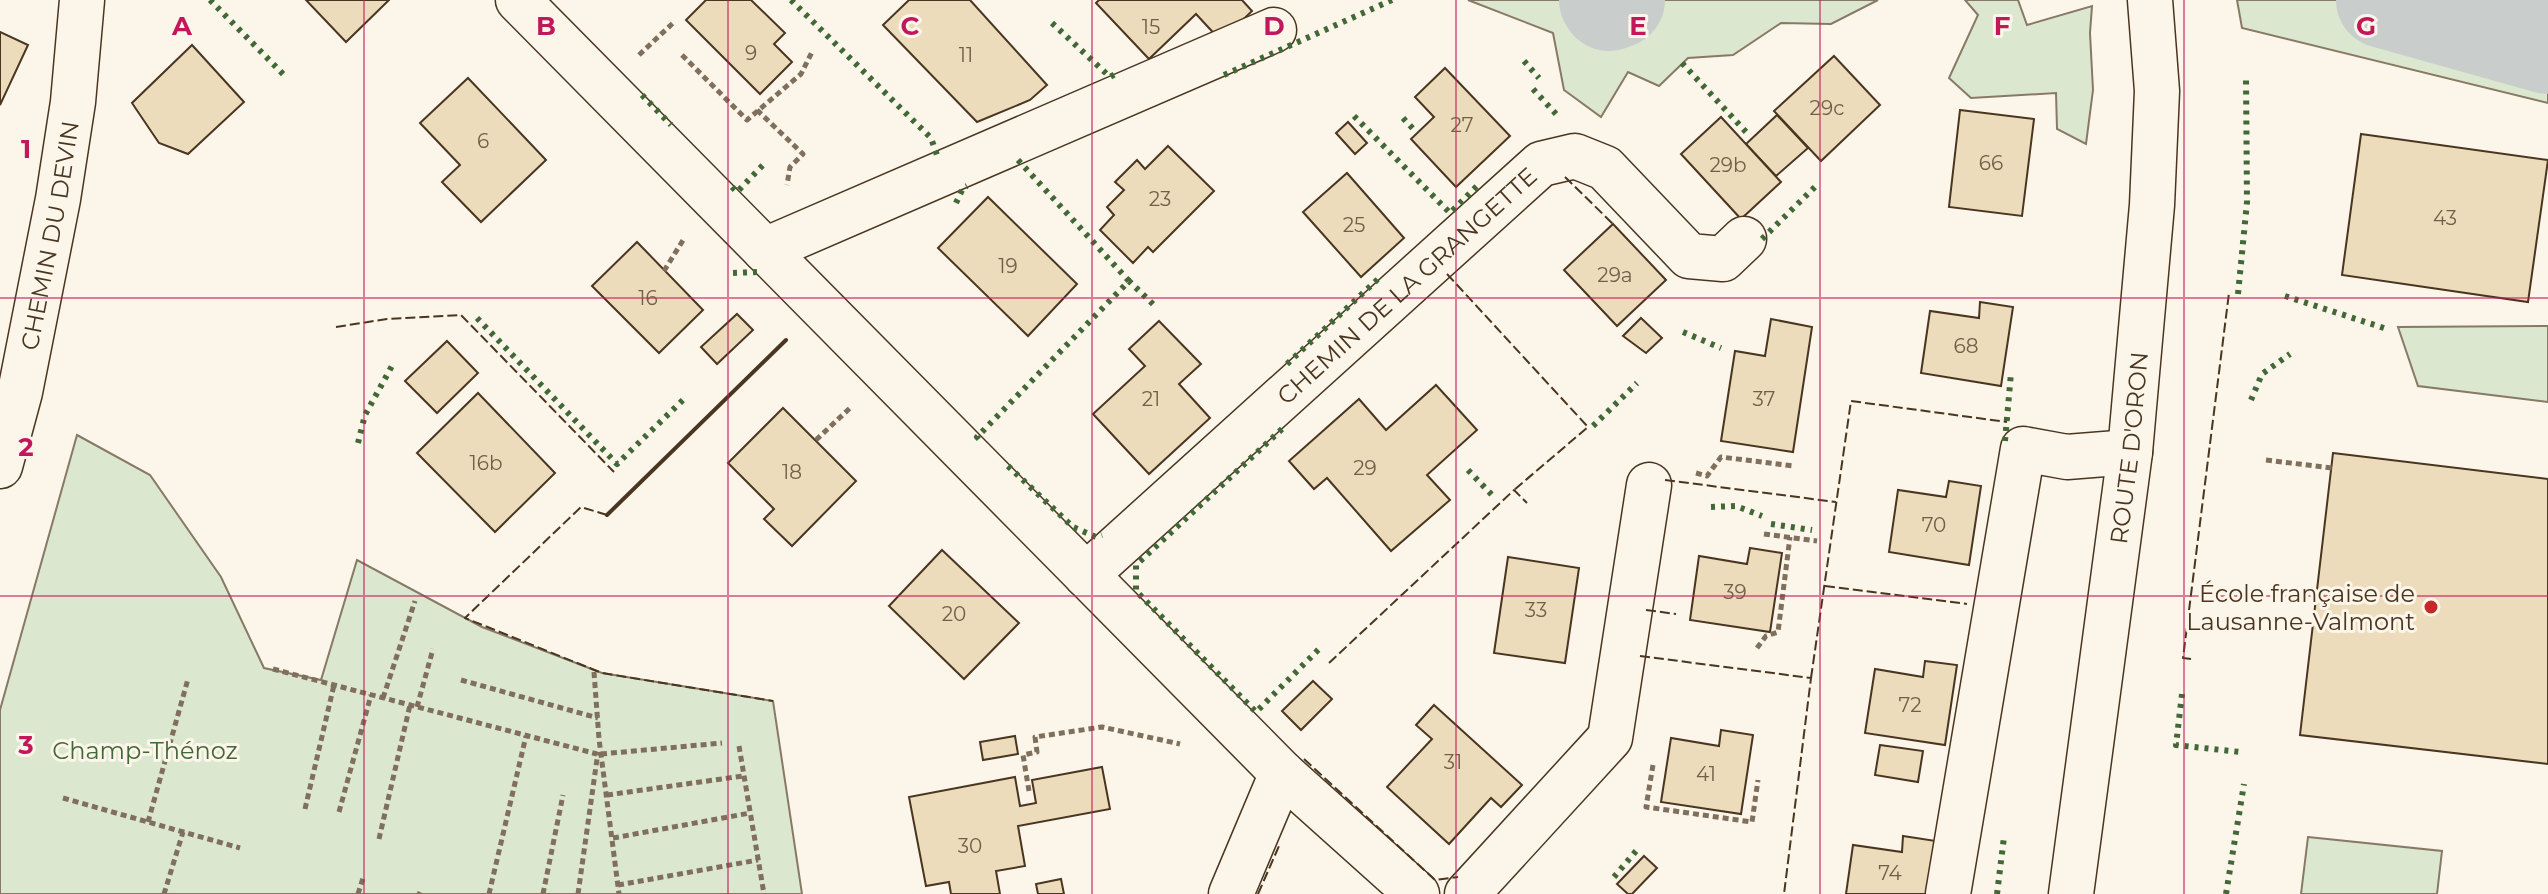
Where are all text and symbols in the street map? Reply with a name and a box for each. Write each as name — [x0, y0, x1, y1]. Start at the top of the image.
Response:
text: A — [171, 10, 193, 42]
text: B — [536, 10, 556, 42]
text: C — [901, 10, 920, 42]
text: D — [1263, 10, 1285, 42]
text: E — [1629, 10, 1647, 42]
text: F — [1994, 10, 2010, 42]
text: G — [2356, 10, 2376, 42]
house number: 15 — [1142, 15, 1160, 39]
house number: 9 — [745, 41, 757, 65]
house number: 11 — [959, 43, 973, 67]
house number: 29c — [1810, 96, 1844, 120]
house number: 27 — [1450, 113, 1474, 137]
street label: CHEMIN DU DEVIN — [14, 119, 84, 353]
house number: 6 — [477, 129, 489, 153]
text: 1 — [21, 133, 31, 165]
house number: 66 — [1979, 151, 2003, 175]
house number: 29b — [1709, 153, 1747, 177]
street label: CHEMIN DE LA GRANGETTE — [1271, 161, 1542, 410]
house number: 23 — [1149, 187, 1171, 211]
house number: 43 — [2433, 206, 2457, 230]
house number: 25 — [1343, 213, 1365, 237]
house number: 19 — [998, 254, 1018, 278]
house number: 29a — [1597, 263, 1633, 287]
house number: 16 — [638, 286, 658, 310]
house number: 68 — [1954, 334, 1978, 358]
street label: ROUTE D'ORON — [2103, 350, 2153, 546]
house number: 21 — [1142, 387, 1160, 411]
house number: 37 — [1753, 387, 1775, 411]
text: 2 — [18, 431, 34, 463]
house number: 16b — [470, 451, 502, 475]
house number: 29 — [1353, 456, 1377, 480]
house number: 18 — [782, 460, 802, 484]
house number: 70 — [1922, 513, 1946, 537]
place label: École française de Lausanne-Valmont — [2186, 579, 2415, 636]
house number: 39 — [1723, 580, 1747, 604]
house number: 33 — [1525, 598, 1547, 622]
marker: École française de Lausanne-Valmont — [2422, 598, 2440, 616]
house number: 20 — [942, 602, 966, 626]
house number: 72 — [1898, 693, 1922, 717]
text: 3 — [17, 729, 34, 761]
park label: Champ-Thénoz — [52, 736, 238, 765]
house number: 31 — [1444, 750, 1462, 774]
house number: 41 — [1696, 762, 1716, 786]
house number: 30 — [958, 834, 982, 858]
house number: 74 — [1878, 861, 1902, 885]

